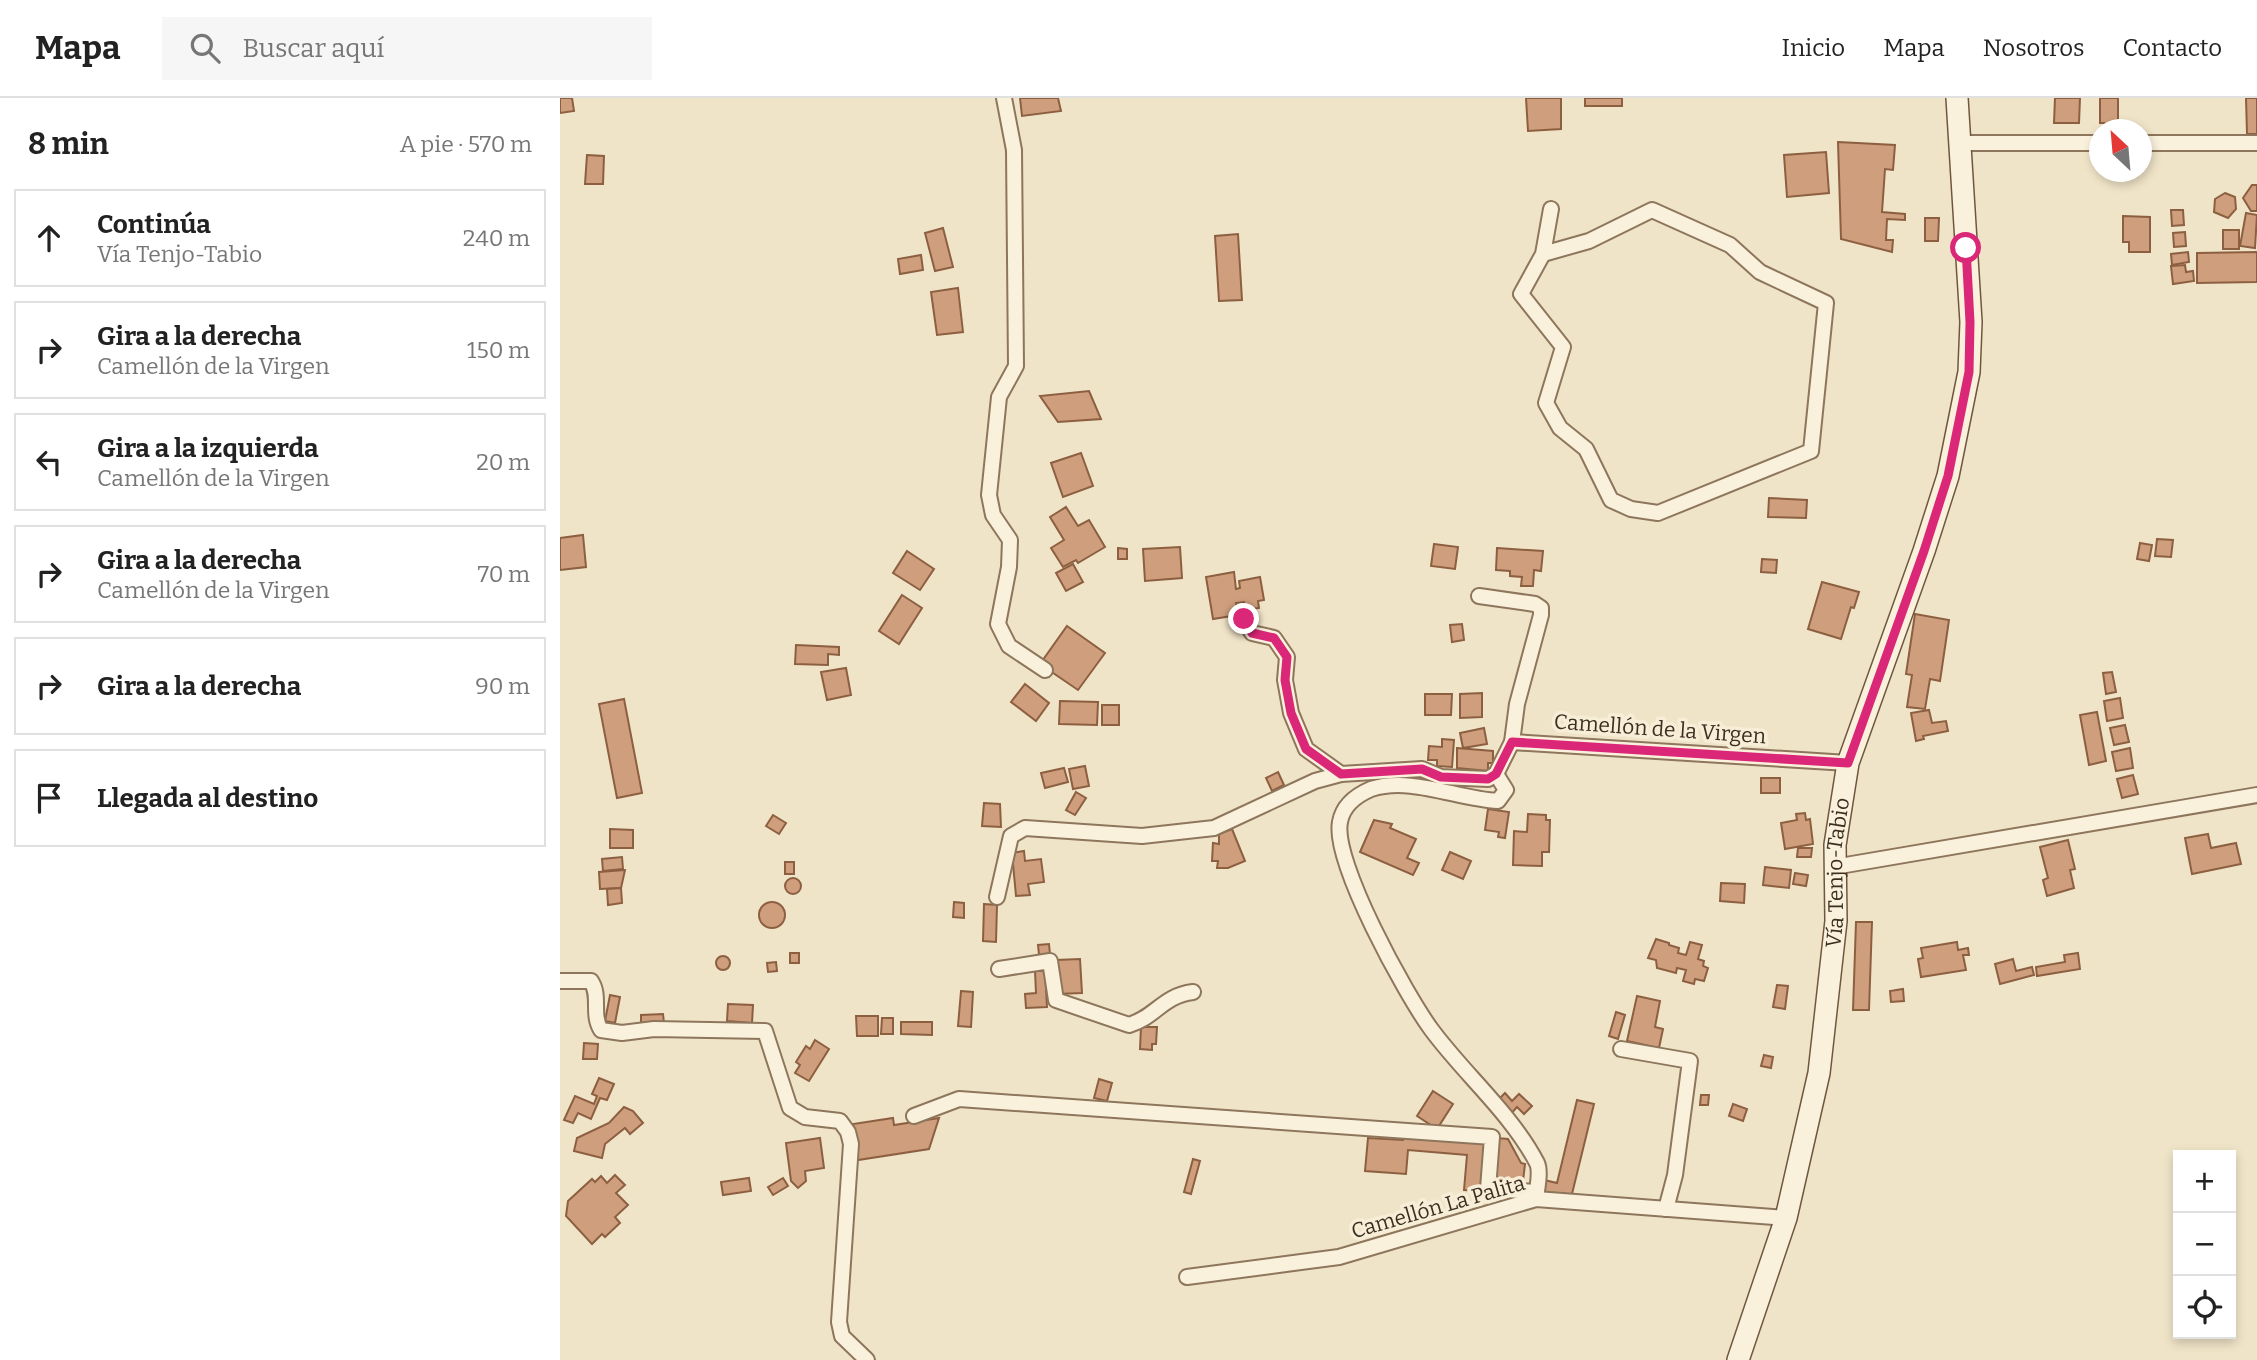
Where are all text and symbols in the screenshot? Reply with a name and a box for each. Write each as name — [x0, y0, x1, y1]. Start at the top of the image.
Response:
search box — [162, 17, 652, 80]
text: Mapa — [35, 28, 120, 68]
icon: search — [186, 29, 224, 67]
text: Buscar aquí — [242, 33, 384, 64]
text: Inicio — [1781, 34, 1845, 62]
text: Mapa — [1883, 34, 1945, 62]
text: Nosotros — [1983, 34, 2084, 62]
text: Contacto — [2122, 34, 2222, 62]
north arrow — [2089, 119, 2152, 182]
text: 8 min — [28, 126, 109, 162]
text: A pie · 570 m — [400, 130, 532, 158]
text: Continúa — [97, 209, 211, 240]
icon: ahead — [30, 219, 68, 257]
text: 240 m — [463, 224, 530, 252]
route start — [1950, 232, 1981, 263]
text: Vía Tenjo-Tabio — [97, 240, 262, 268]
text: Gira a la derecha — [97, 321, 301, 352]
icon: right — [30, 331, 68, 369]
text: 150 m — [467, 336, 530, 364]
text: Camellón de la Virgen — [97, 352, 330, 380]
text: Gira a la izquierda — [97, 433, 319, 464]
icon: left — [30, 443, 68, 481]
text: 20 m — [476, 448, 530, 476]
text: Camellón de la Virgen — [97, 464, 330, 492]
text: Gira a la derecha — [97, 545, 301, 576]
icon: right — [30, 555, 68, 593]
text: 70 m — [478, 560, 530, 588]
text: Camellón de la Virgen — [97, 576, 330, 604]
route end — [1228, 603, 1259, 634]
icon: right — [30, 667, 68, 705]
text: Gira a la derecha — [97, 671, 301, 702]
text: 90 m — [475, 672, 530, 700]
street label: Camellón de la Virgen — [1553, 709, 1767, 749]
icon: arrive — [30, 779, 68, 817]
text: Llegada al destino — [97, 783, 318, 814]
street label: Vía Tenjo-Tabio — [1820, 796, 1855, 949]
map controls — [2173, 1150, 2236, 1339]
button: + — [2173, 1150, 2236, 1213]
street label: Camellón La Palita — [1348, 1170, 1528, 1244]
button: − — [2173, 1213, 2236, 1276]
button: locate — [2173, 1276, 2236, 1339]

